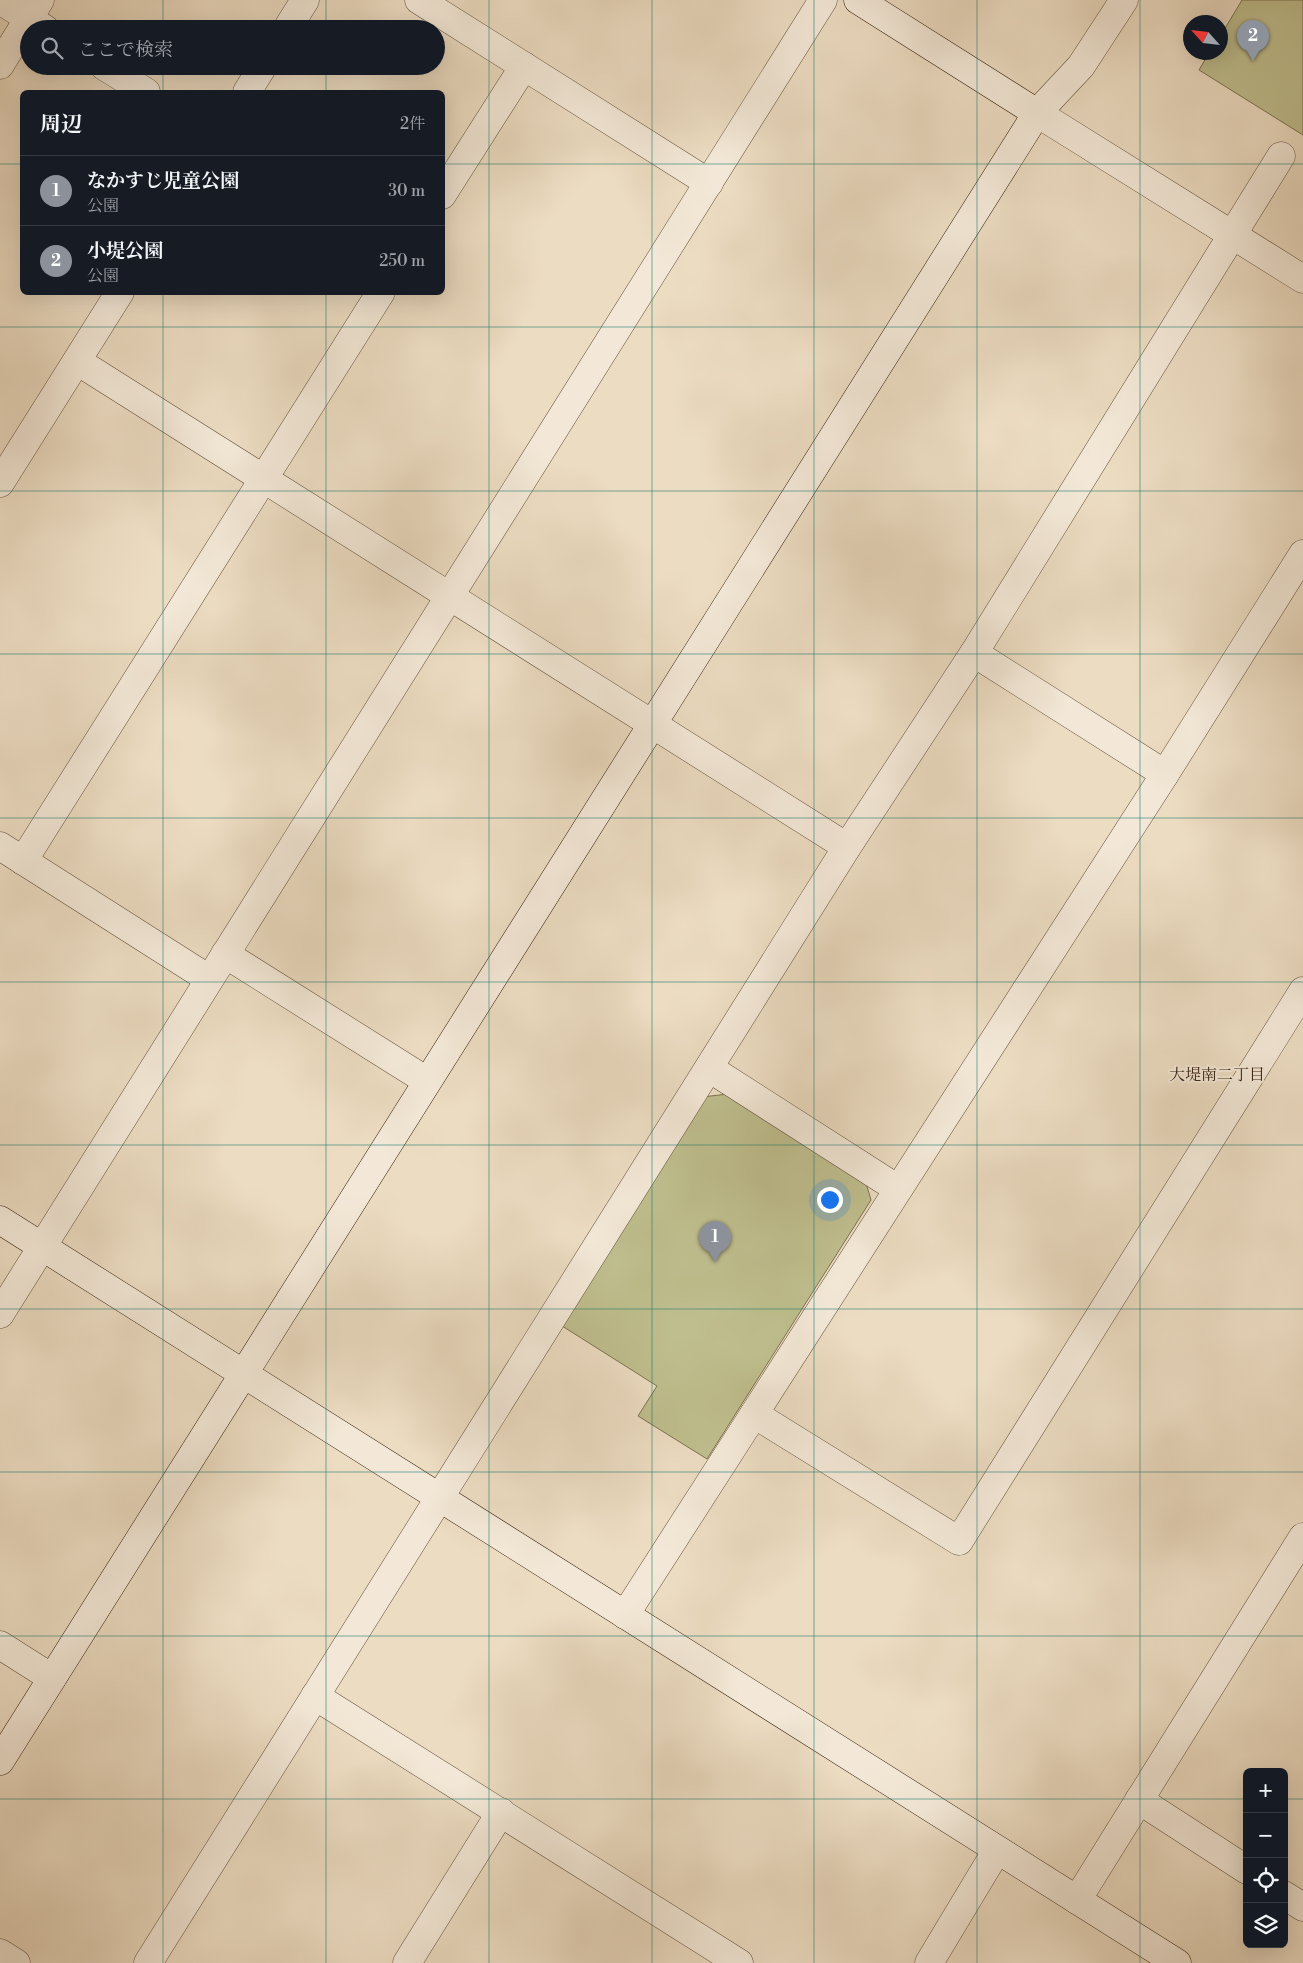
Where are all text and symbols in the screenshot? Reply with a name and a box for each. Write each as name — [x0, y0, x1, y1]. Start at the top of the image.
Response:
north arrow — [1183, 15, 1228, 60]
search box — [20, 20, 445, 75]
pin: 2 — [1237, 20, 1269, 61]
icon: search — [38, 34, 66, 62]
text: ここで検索 — [78, 38, 173, 62]
text: 周辺 — [40, 112, 82, 138]
text: 2件 — [400, 114, 425, 134]
text: なかすじ児童公園 — [87, 169, 239, 193]
text: 1 — [52, 181, 60, 201]
text: 30 m — [388, 181, 425, 201]
text: 公園 — [87, 196, 119, 216]
text: 小堤公園 — [87, 239, 163, 263]
text: 2 — [51, 251, 61, 271]
text: 250 m — [379, 251, 425, 271]
text: 公園 — [87, 266, 119, 286]
district label: 大堤南二丁目 — [1169, 1065, 1265, 1085]
your location — [817, 1187, 843, 1213]
pin: 1 — [699, 1221, 731, 1262]
map controls — [1243, 1768, 1288, 1948]
button: + — [1243, 1768, 1288, 1813]
button: − — [1243, 1813, 1288, 1858]
button: locate — [1243, 1858, 1288, 1903]
button: layers — [1243, 1903, 1288, 1948]

